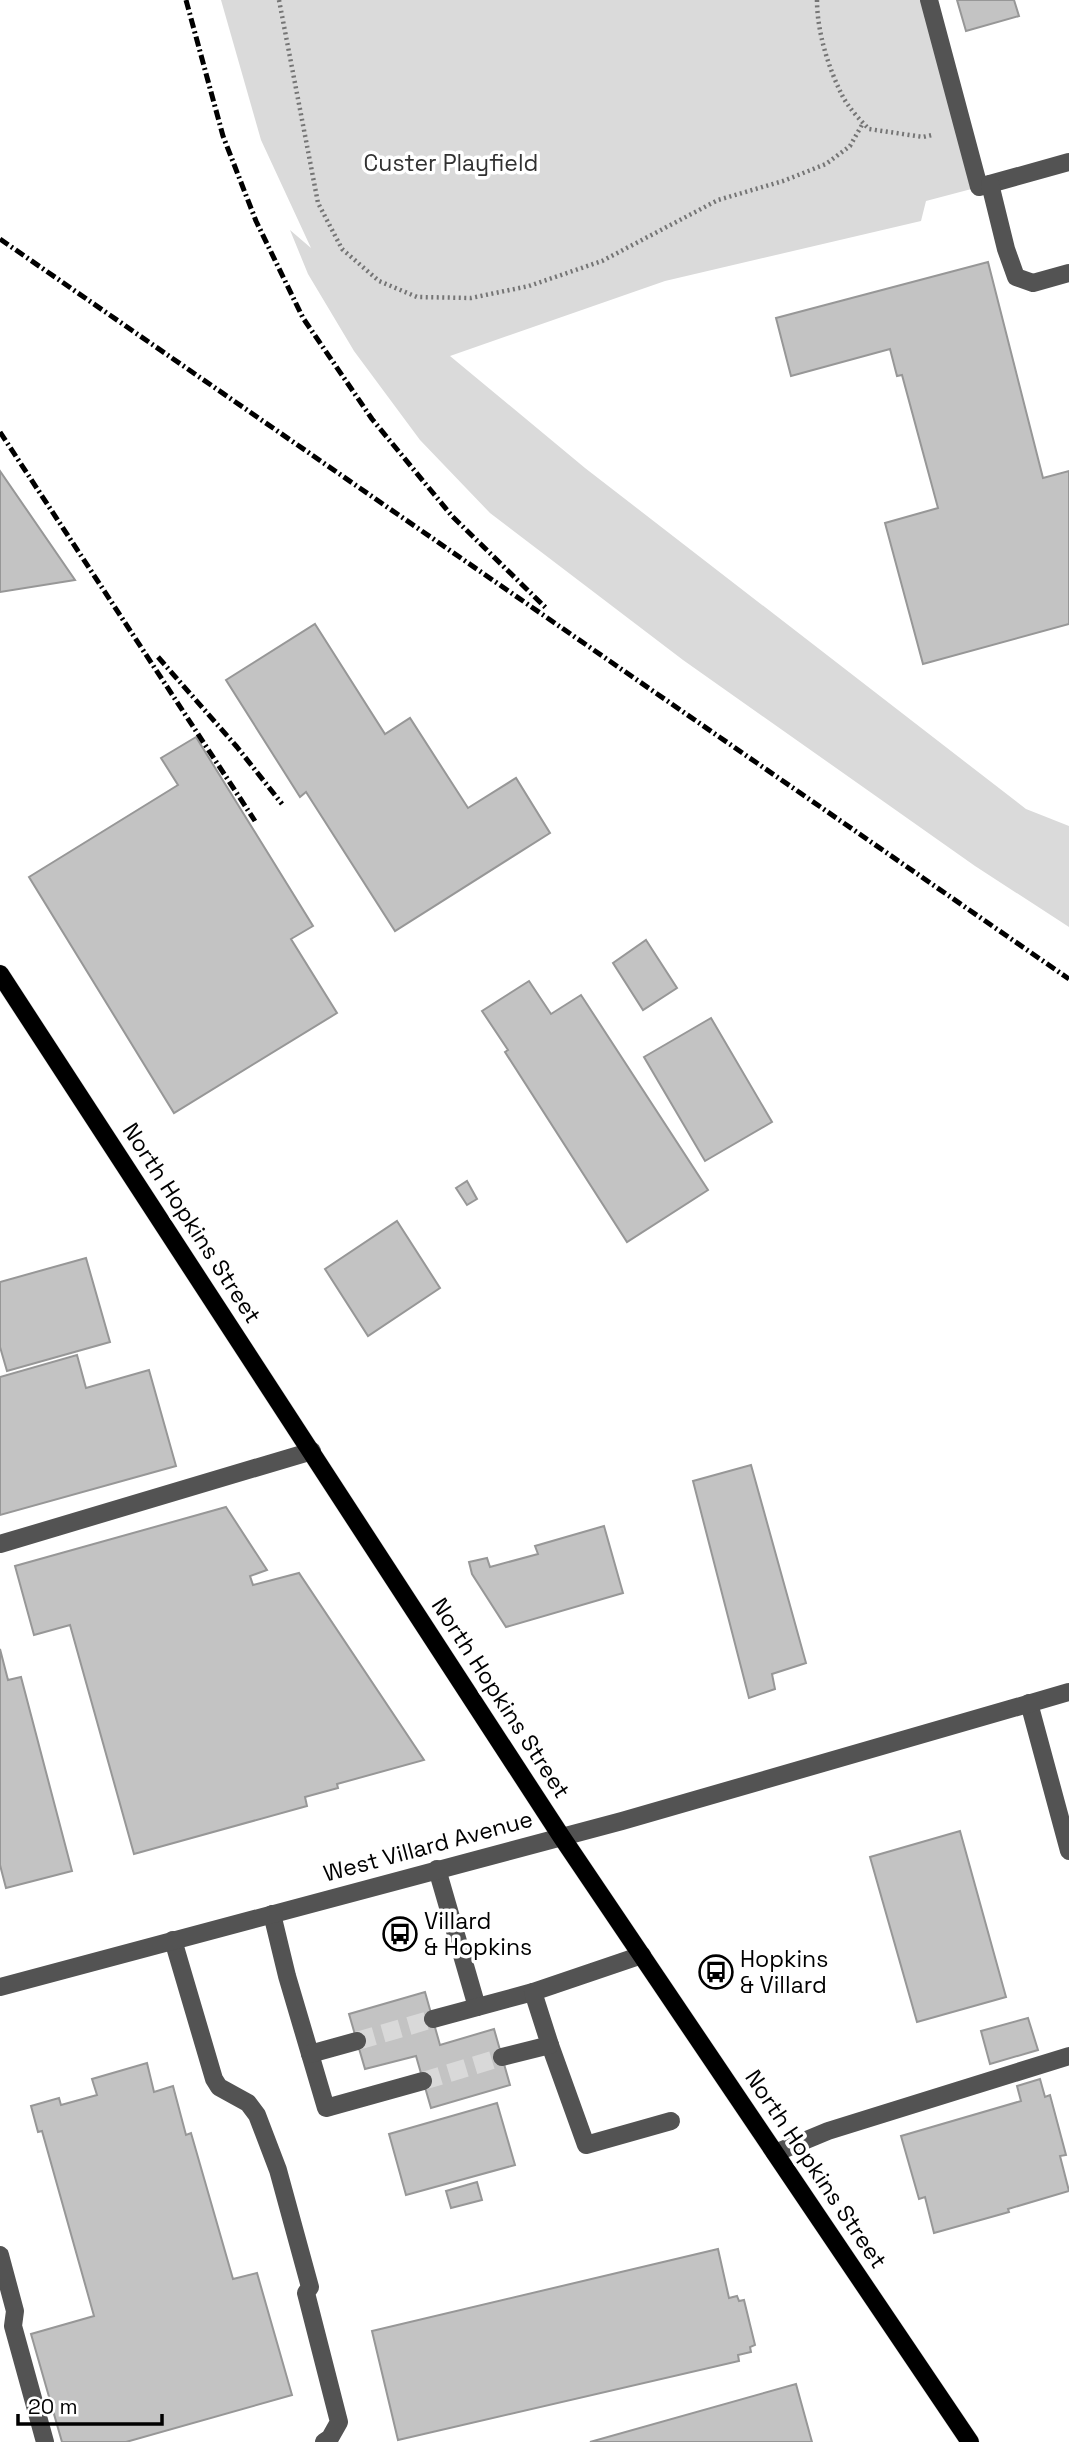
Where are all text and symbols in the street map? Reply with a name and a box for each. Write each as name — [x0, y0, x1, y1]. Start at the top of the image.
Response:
park label: Custer Playfield — [364, 148, 538, 178]
street label: North Hopkins Street — [116, 1117, 268, 1329]
street label: North Hopkins Street — [425, 1592, 577, 1804]
street label: West Villard Avenue — [320, 1804, 536, 1888]
place label: Villard & Hopkins — [424, 1906, 532, 1962]
bus stop icon: Villard & Hopkins — [381, 1915, 419, 1953]
place label: Hopkins & Villard — [740, 1944, 828, 2000]
bus stop icon: Hopkins & Villard — [697, 1953, 735, 1991]
street label: North Hopkins Street — [738, 2064, 894, 2274]
scale bar — [18, 2382, 161, 2426]
text: 20 m — [28, 2393, 78, 2420]

